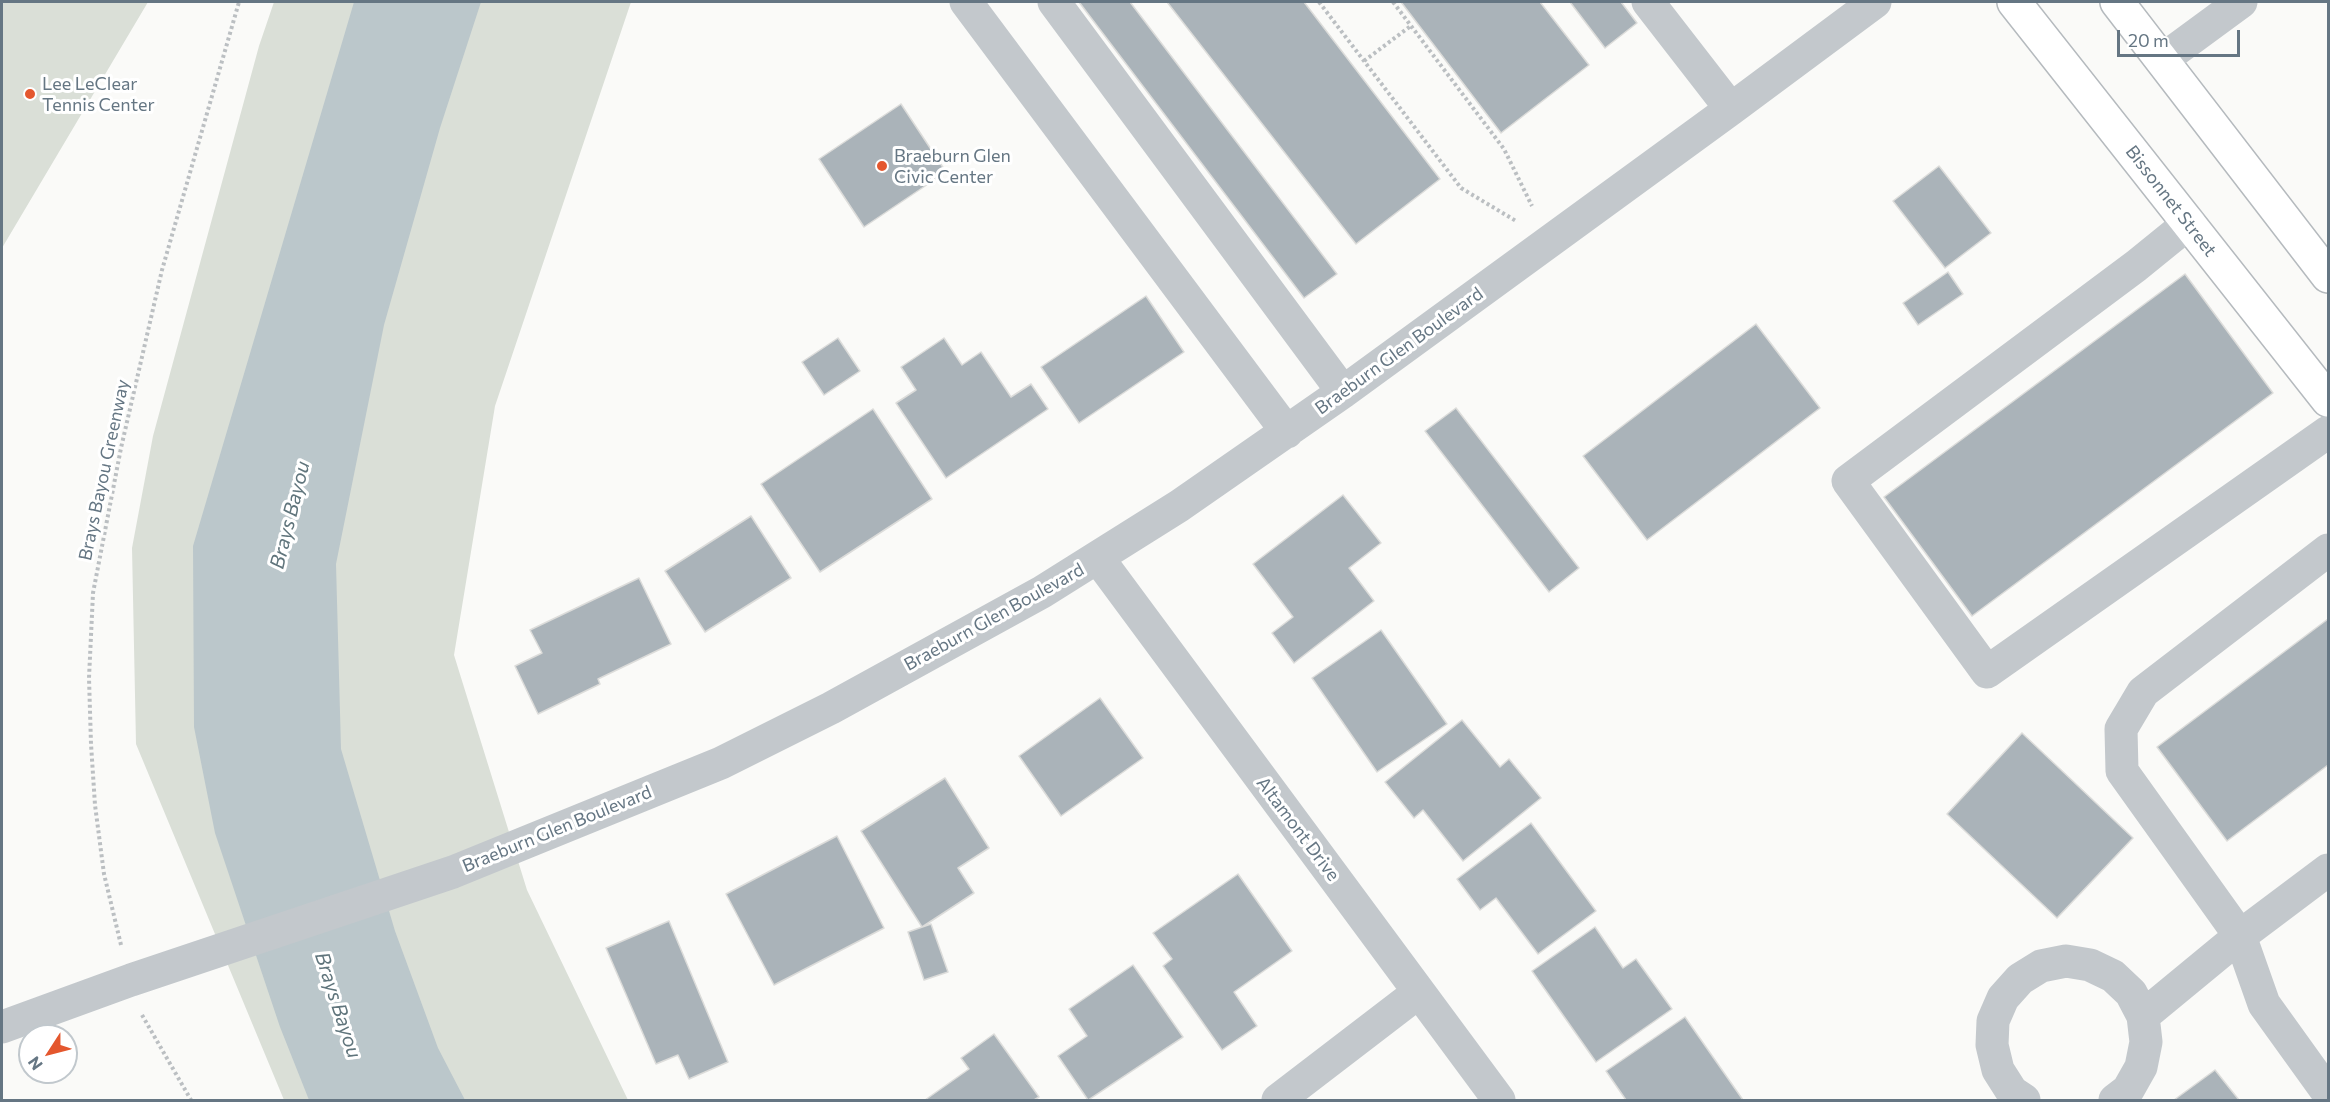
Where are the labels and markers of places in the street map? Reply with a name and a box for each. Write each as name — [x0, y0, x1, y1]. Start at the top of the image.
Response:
place label: Lee LeClear Tennis Center — [42, 73, 155, 116]
marker: Lee LeClear Tennis Center — [23, 87, 37, 101]
place label: Braeburn Glen Civic Center — [894, 145, 1011, 188]
marker: Braeburn Glen Civic Center — [875, 159, 889, 173]

